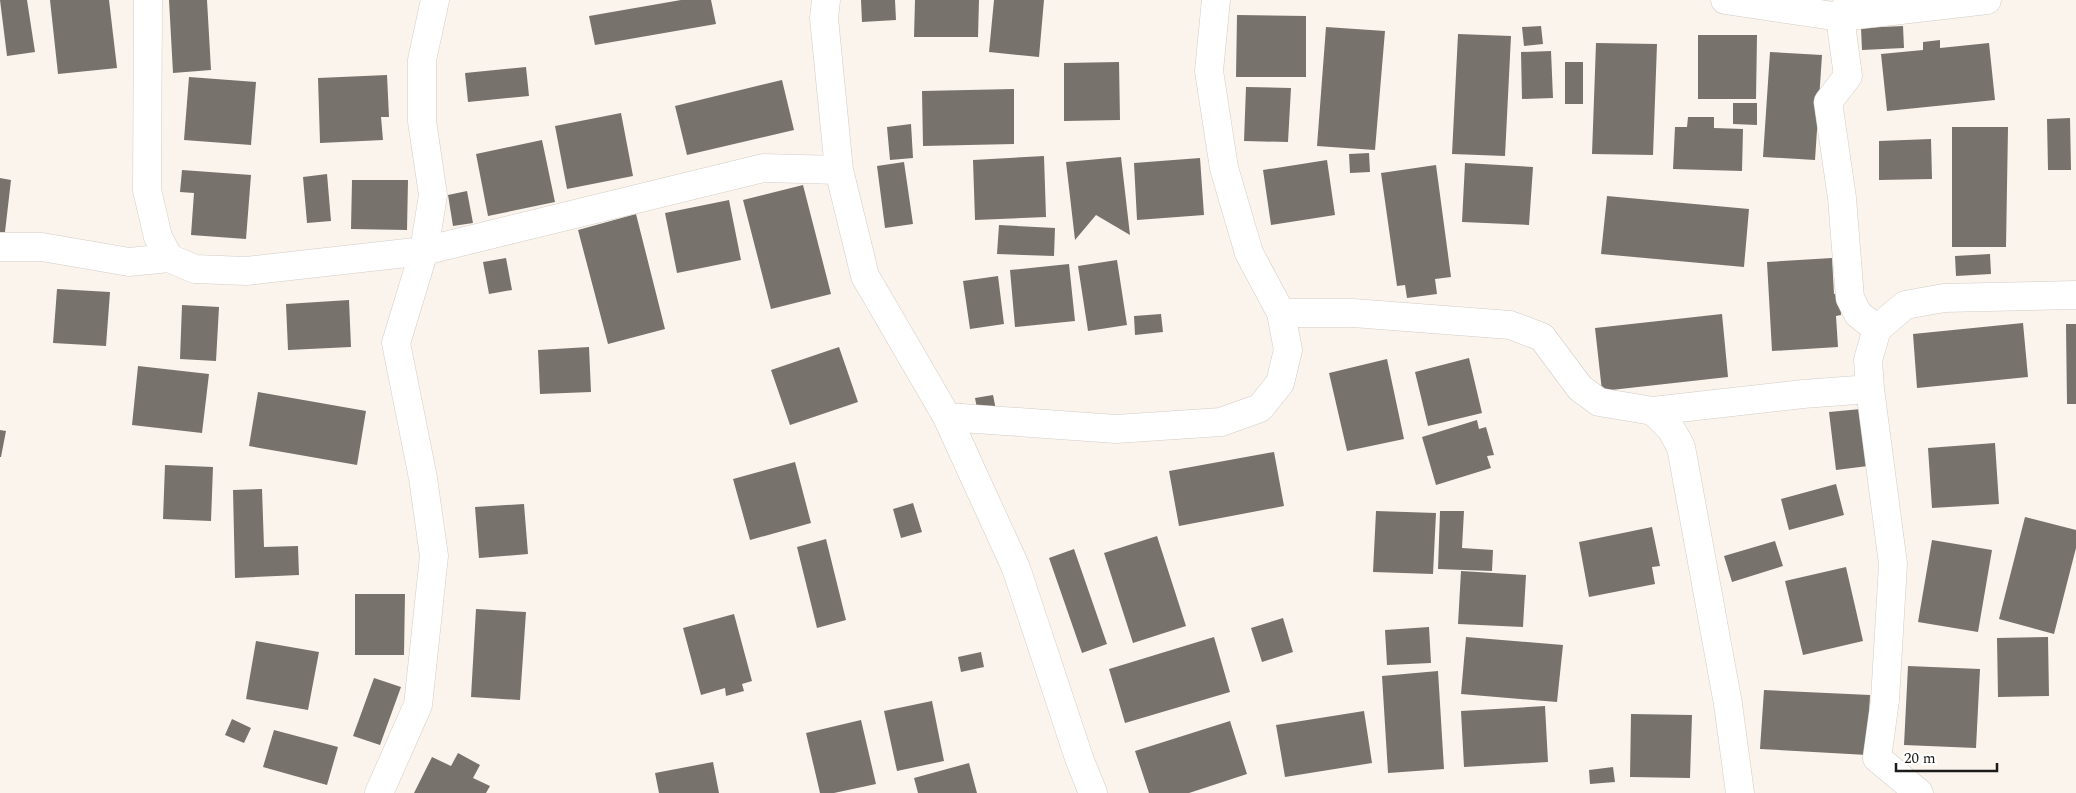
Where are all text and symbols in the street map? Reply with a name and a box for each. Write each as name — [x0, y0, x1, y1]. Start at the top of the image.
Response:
scale bar — [1896, 740, 1997, 772]
text: 20 m — [1904, 747, 1936, 770]

